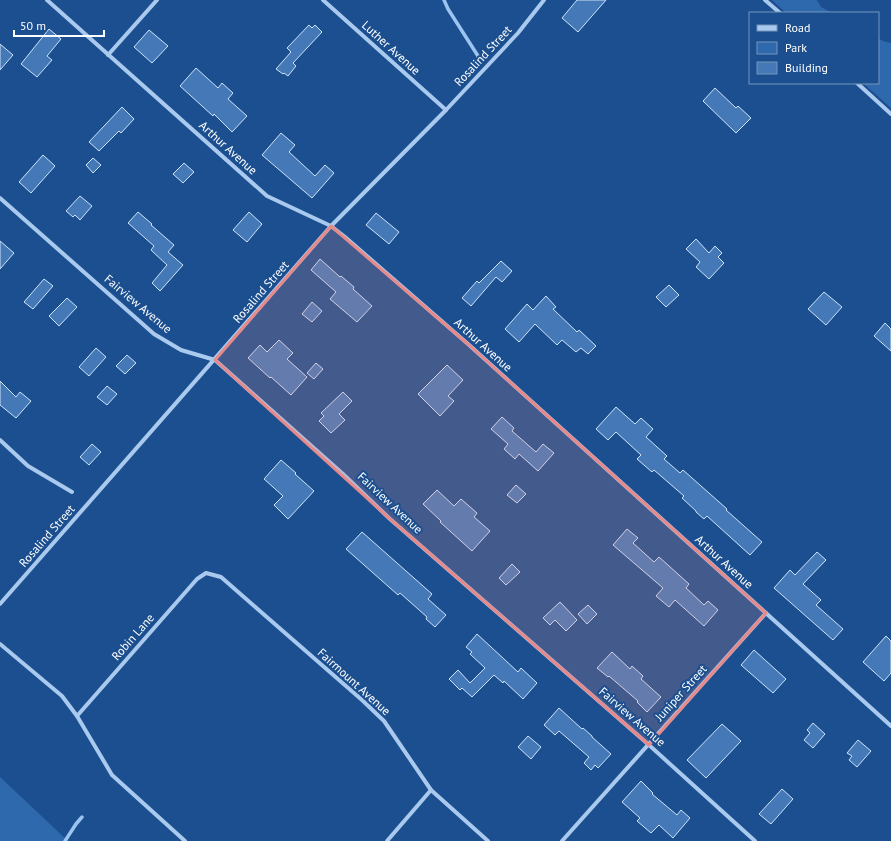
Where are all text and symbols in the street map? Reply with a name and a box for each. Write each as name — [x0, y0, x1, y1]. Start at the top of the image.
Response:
scale bar — [14, 12, 104, 38]
legend — [749, 12, 879, 84]
street label: Luther Avenue — [359, 17, 424, 78]
text: 50 m — [20, 18, 46, 33]
text: Road — [785, 20, 810, 35]
street label: Rosalind Street — [451, 22, 515, 89]
text: Park — [785, 40, 807, 55]
text: Building — [785, 60, 828, 75]
street label: Arthur Avenue — [196, 118, 260, 178]
street label: Rosalind Street — [230, 257, 292, 326]
street label: Fairview Avenue — [102, 271, 175, 336]
street label: Arthur Avenue — [451, 315, 515, 375]
street label: Fairview Avenue — [355, 469, 426, 537]
street label: Rosalind Street — [16, 501, 78, 570]
street label: Arthur Avenue — [692, 532, 756, 592]
street label: Robin Lane — [108, 610, 157, 663]
street label: Fairmount Avenue — [315, 645, 394, 718]
street label: Juniper Street — [651, 662, 710, 725]
street label: Fairview Avenue — [596, 684, 669, 750]

